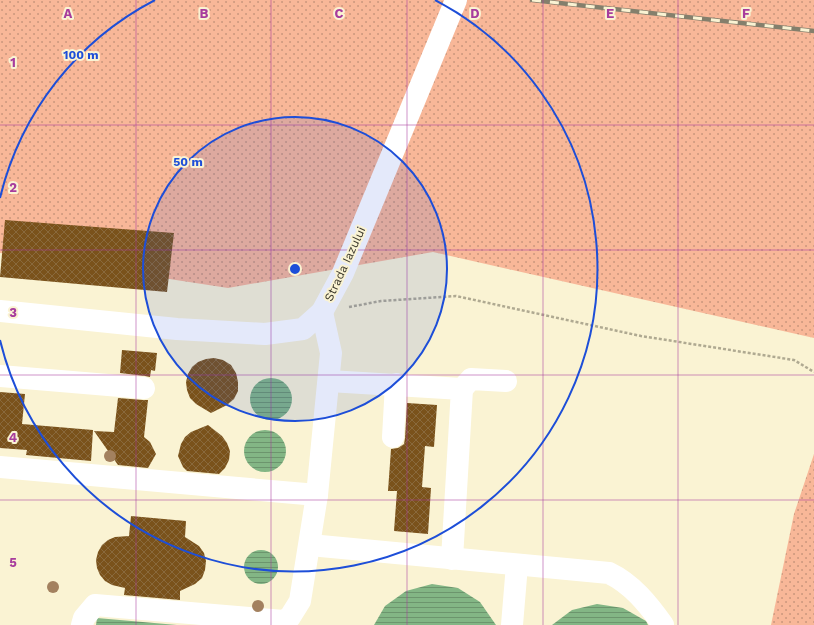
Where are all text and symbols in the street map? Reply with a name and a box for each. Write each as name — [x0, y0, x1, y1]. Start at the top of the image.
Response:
text: A — [64, 6, 73, 21]
text: B — [200, 6, 209, 21]
text: C — [335, 6, 344, 21]
text: D — [470, 6, 480, 21]
text: E — [606, 6, 614, 21]
text: F — [742, 6, 750, 21]
text: 100 m — [63, 48, 99, 62]
text: 1 — [10, 55, 16, 70]
text: 50 m — [173, 155, 203, 169]
text: 2 — [9, 180, 17, 195]
street label: Strada Iazului — [322, 224, 368, 304]
centre of rings — [288, 262, 302, 276]
text: 3 — [9, 305, 17, 320]
text: 4 — [9, 430, 18, 445]
text: 5 — [9, 555, 17, 570]

